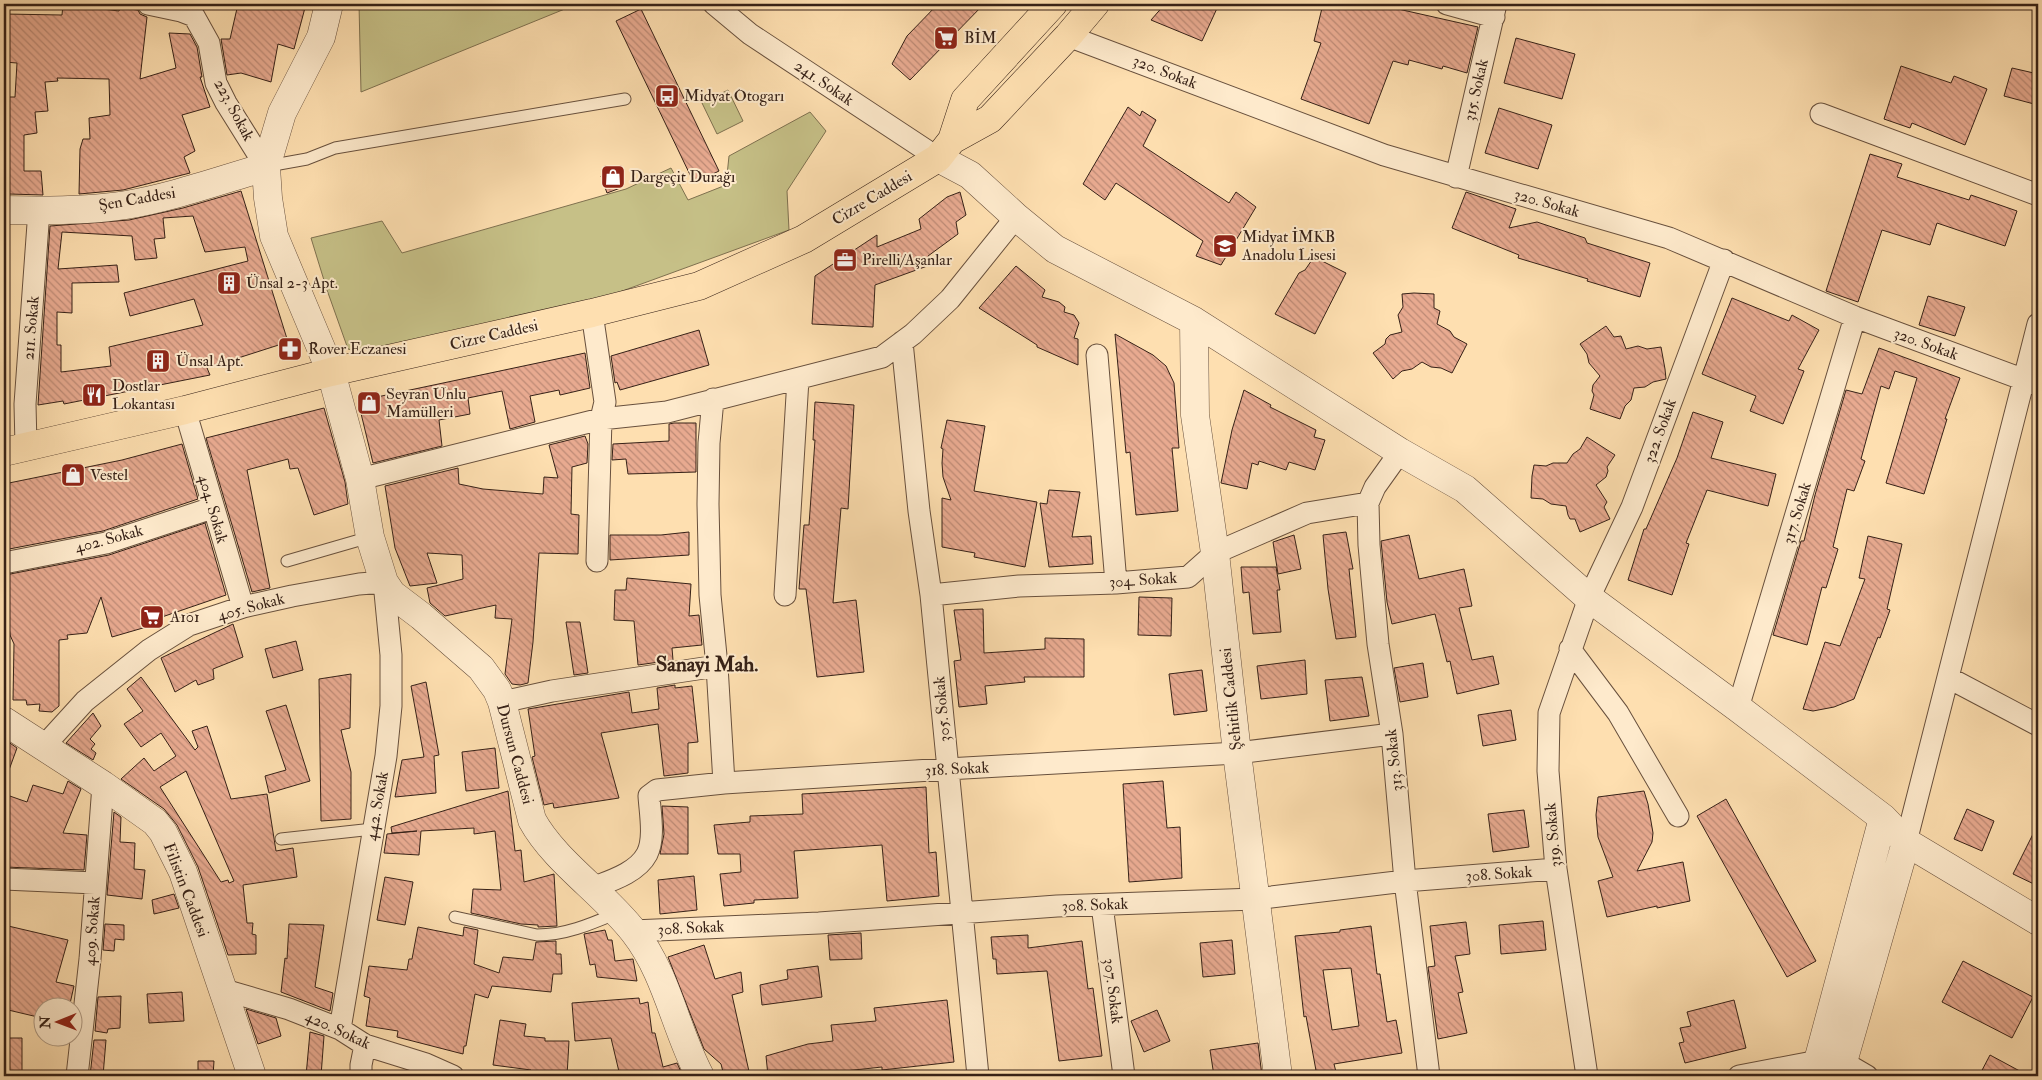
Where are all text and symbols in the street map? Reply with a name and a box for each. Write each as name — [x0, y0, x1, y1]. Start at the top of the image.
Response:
supermarket icon: BİM — [933, 25, 959, 51]
place label: BİM — [964, 28, 996, 48]
street label: 320. Sokak — [1130, 51, 1200, 94]
street label: 241. Sokak — [791, 56, 858, 110]
street label: 315. Sokak — [1459, 57, 1493, 123]
street label: 223. Sokak — [209, 76, 259, 145]
bus stop icon: Midyat Otogarı — [654, 83, 680, 109]
place label: Midyat Otogarı — [684, 86, 784, 106]
shop icon: Dargeçit Durağı — [600, 164, 626, 190]
street label: Cizre Caddesi — [828, 166, 916, 230]
place label: Dargeçit Durağı — [630, 167, 735, 187]
street label: Şen Caddesi — [97, 182, 177, 216]
street label: 320. Sokak — [1512, 184, 1582, 222]
place label: Midyat İMKB Anadolu Lisesi — [1241, 227, 1336, 265]
school or university icon: Midyat İMKB Anadolu Lisesi — [1212, 233, 1238, 259]
office icon: Pirelli/Aşanlar — [832, 247, 858, 273]
place label: Pirelli/Aşanlar — [862, 250, 952, 270]
building icon: Ünsal 2-3 Apt. — [216, 270, 242, 296]
place label: Ünsal 2-3 Apt. — [246, 273, 338, 294]
street label: 211. Sokak — [18, 295, 44, 361]
street label: Cizre Caddesi — [448, 315, 540, 355]
street label: 320. Sokak — [1891, 323, 1961, 365]
pharmacy icon: Rover Eczanesi — [277, 336, 303, 362]
place label: Rover Eczanesi — [308, 339, 407, 359]
building icon: Ünsal Apt. — [145, 348, 171, 374]
place label: Ünsal Apt. — [176, 351, 243, 372]
place label: Dostlar Lokantası — [112, 376, 175, 414]
restaurant icon: Dostlar Lokantası — [81, 382, 107, 408]
place label: Seyran Unlu Mamülleri — [386, 384, 466, 422]
shop icon: Seyran Unlu Mamülleri — [356, 390, 382, 416]
street label: 322. Sokak — [1639, 396, 1681, 466]
shop icon: Vestel — [60, 462, 86, 488]
place label: Vestel — [90, 465, 128, 485]
street label: 404. Sokak — [194, 472, 232, 546]
street label: 317. Sokak — [1778, 479, 1816, 546]
street label: 402. Sokak — [73, 520, 146, 558]
street label: 304. Sokak — [1108, 568, 1178, 592]
street label: 405. Sokak — [215, 588, 287, 626]
supermarket icon: A101 — [139, 604, 165, 630]
place label: A101 — [169, 607, 200, 627]
street label: Şehitlik Caddesi — [1216, 647, 1246, 751]
district label: Sanayi Mah. — [656, 651, 758, 678]
street label: 305. Sokak — [929, 675, 955, 743]
street label: Dursun Caddesi — [492, 702, 538, 806]
street label: 313. Sokak — [1381, 727, 1407, 792]
street label: 318. Sokak — [924, 757, 990, 781]
street label: 442. Sokak — [361, 769, 393, 842]
street label: 319. Sokak — [1540, 802, 1566, 868]
street label: Filistin Caddesi — [159, 840, 213, 940]
street label: 308. Sokak — [1465, 862, 1533, 886]
street label: 308. Sokak — [1061, 894, 1129, 916]
street label: 409. Sokak — [80, 895, 104, 967]
street label: 308. Sokak — [657, 916, 725, 940]
street label: 307. Sokak — [1099, 957, 1127, 1025]
north arrow — [32, 998, 82, 1048]
street label: 420. Sokak — [302, 1006, 374, 1054]
text: N — [37, 1015, 54, 1030]

